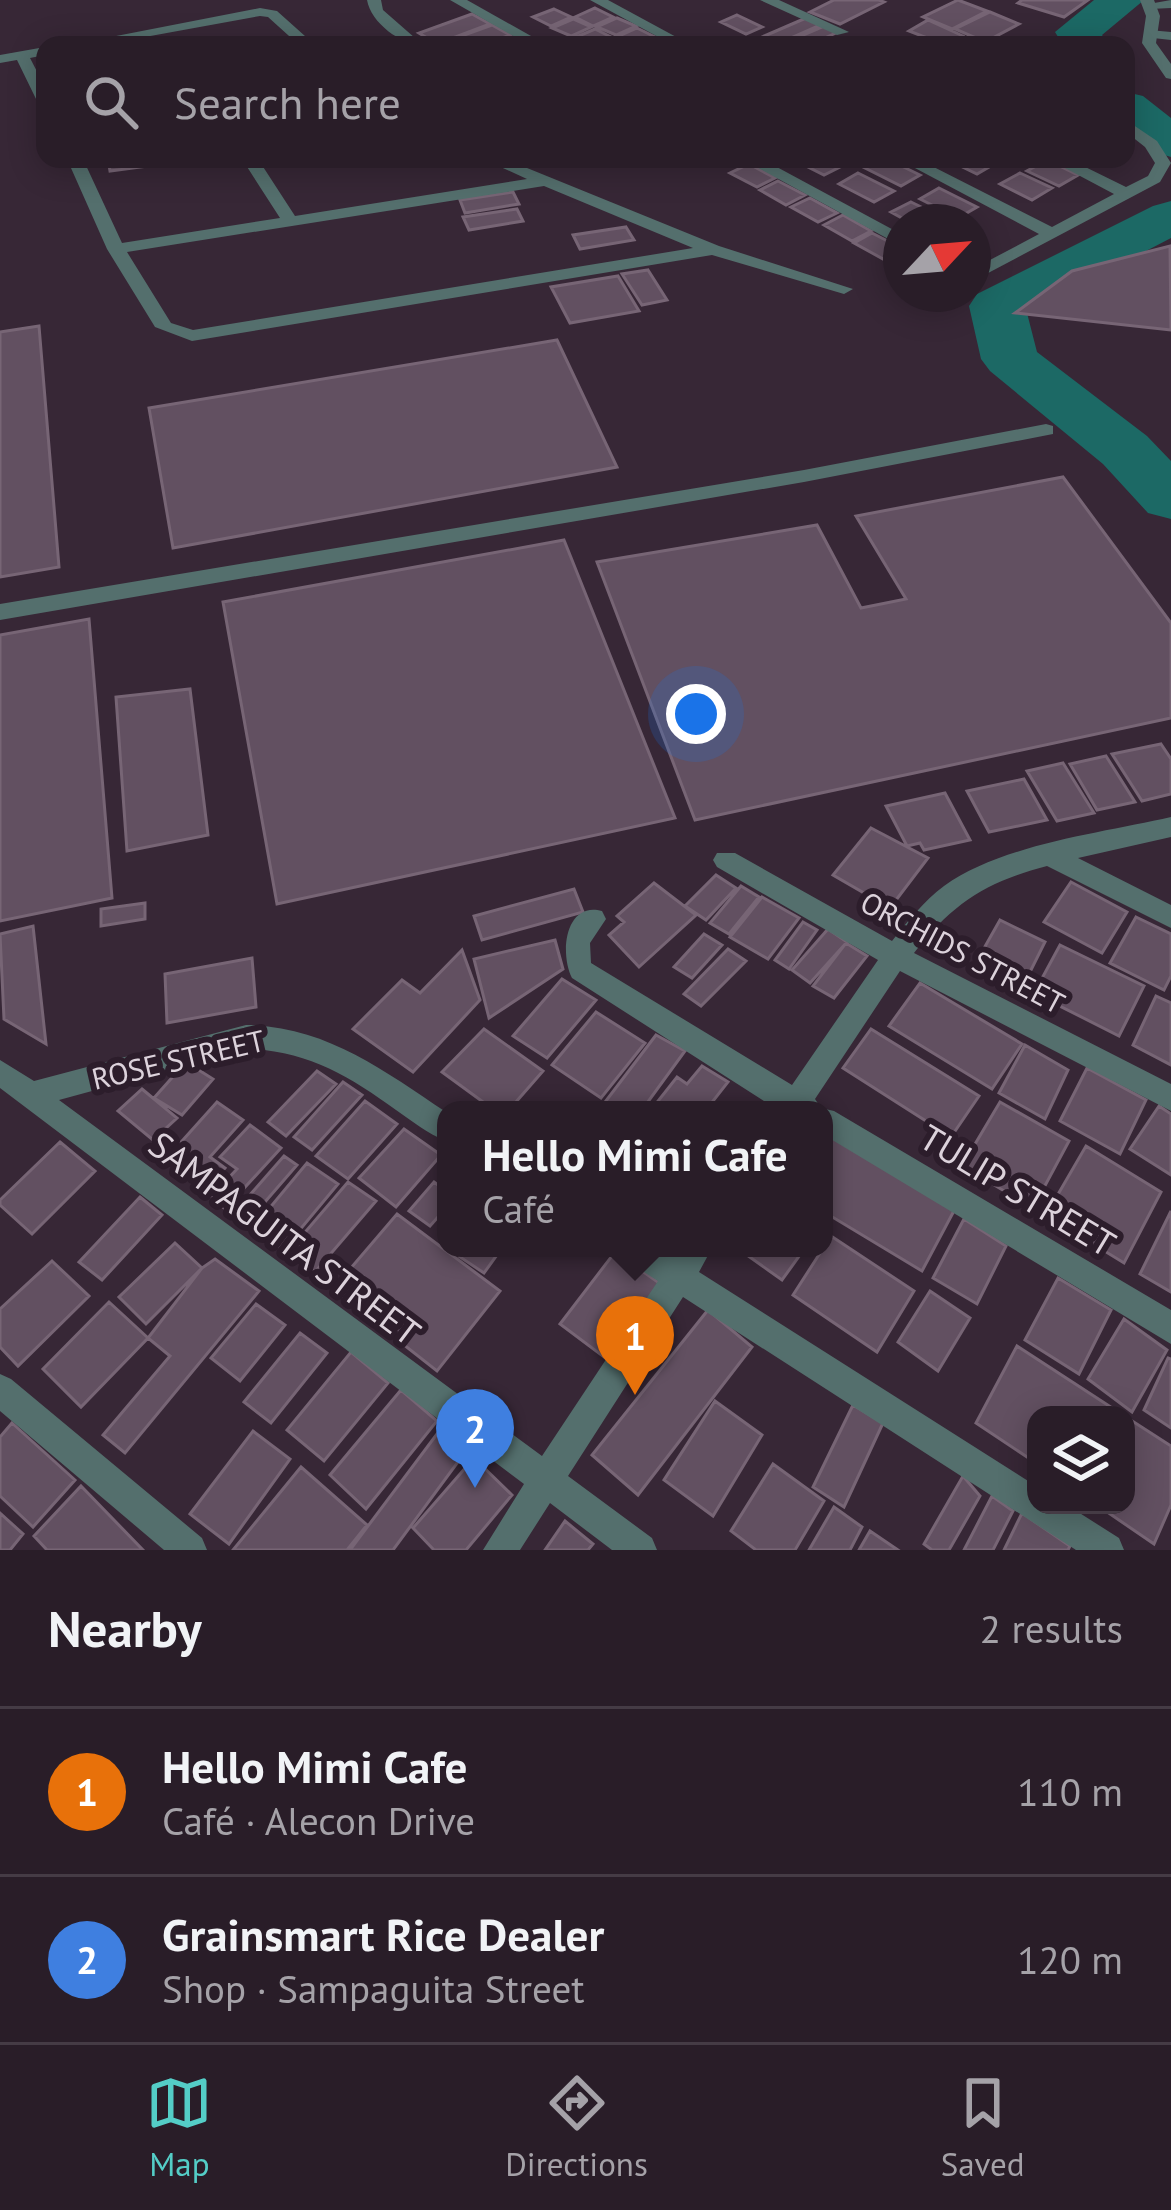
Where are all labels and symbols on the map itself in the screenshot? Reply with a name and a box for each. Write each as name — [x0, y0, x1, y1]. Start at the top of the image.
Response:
north arrow — [883, 204, 991, 312]
your location — [666, 684, 726, 744]
street label: ORCHIDS STREET — [854, 882, 1072, 1022]
street label: ROSE STREET — [88, 1020, 269, 1098]
street label: TULIP STREET — [912, 1113, 1124, 1267]
street label: SAMPAGUITA STREET — [140, 1120, 430, 1356]
pin: 1 — [596, 1296, 674, 1395]
pin: 2 — [436, 1389, 514, 1488]

